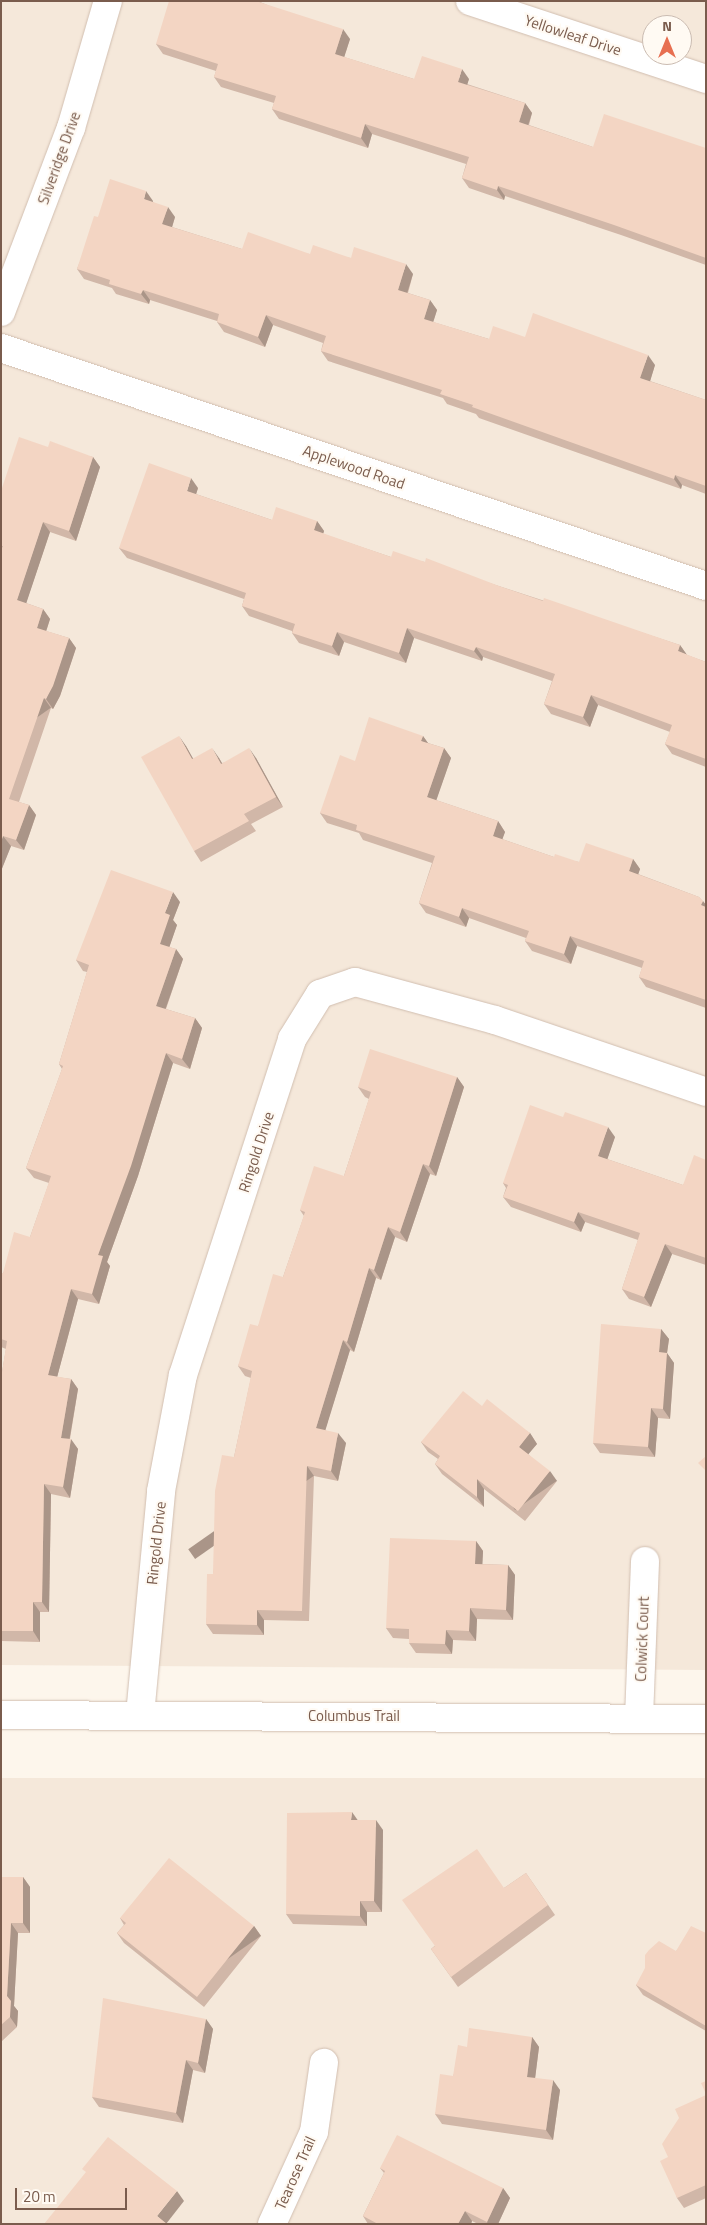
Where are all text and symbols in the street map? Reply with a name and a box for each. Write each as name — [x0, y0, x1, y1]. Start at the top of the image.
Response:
street label: Yellowleaf Drive — [522, 11, 624, 59]
north arrow — [642, 15, 692, 65]
text: N — [662, 15, 672, 36]
street label: Silveridge Drive — [34, 109, 84, 207]
street label: Applewood Road — [301, 441, 407, 493]
street label: Ringold Drive — [235, 1109, 277, 1195]
street label: Ringold Drive — [143, 1500, 169, 1586]
street label: Colwick Court — [632, 1596, 652, 1682]
street label: Columbus Trail — [308, 1707, 400, 1725]
street label: Tearose Trail — [271, 2133, 319, 2213]
scale bar — [18, 2178, 130, 2210]
text: 20 m — [23, 2185, 56, 2208]

